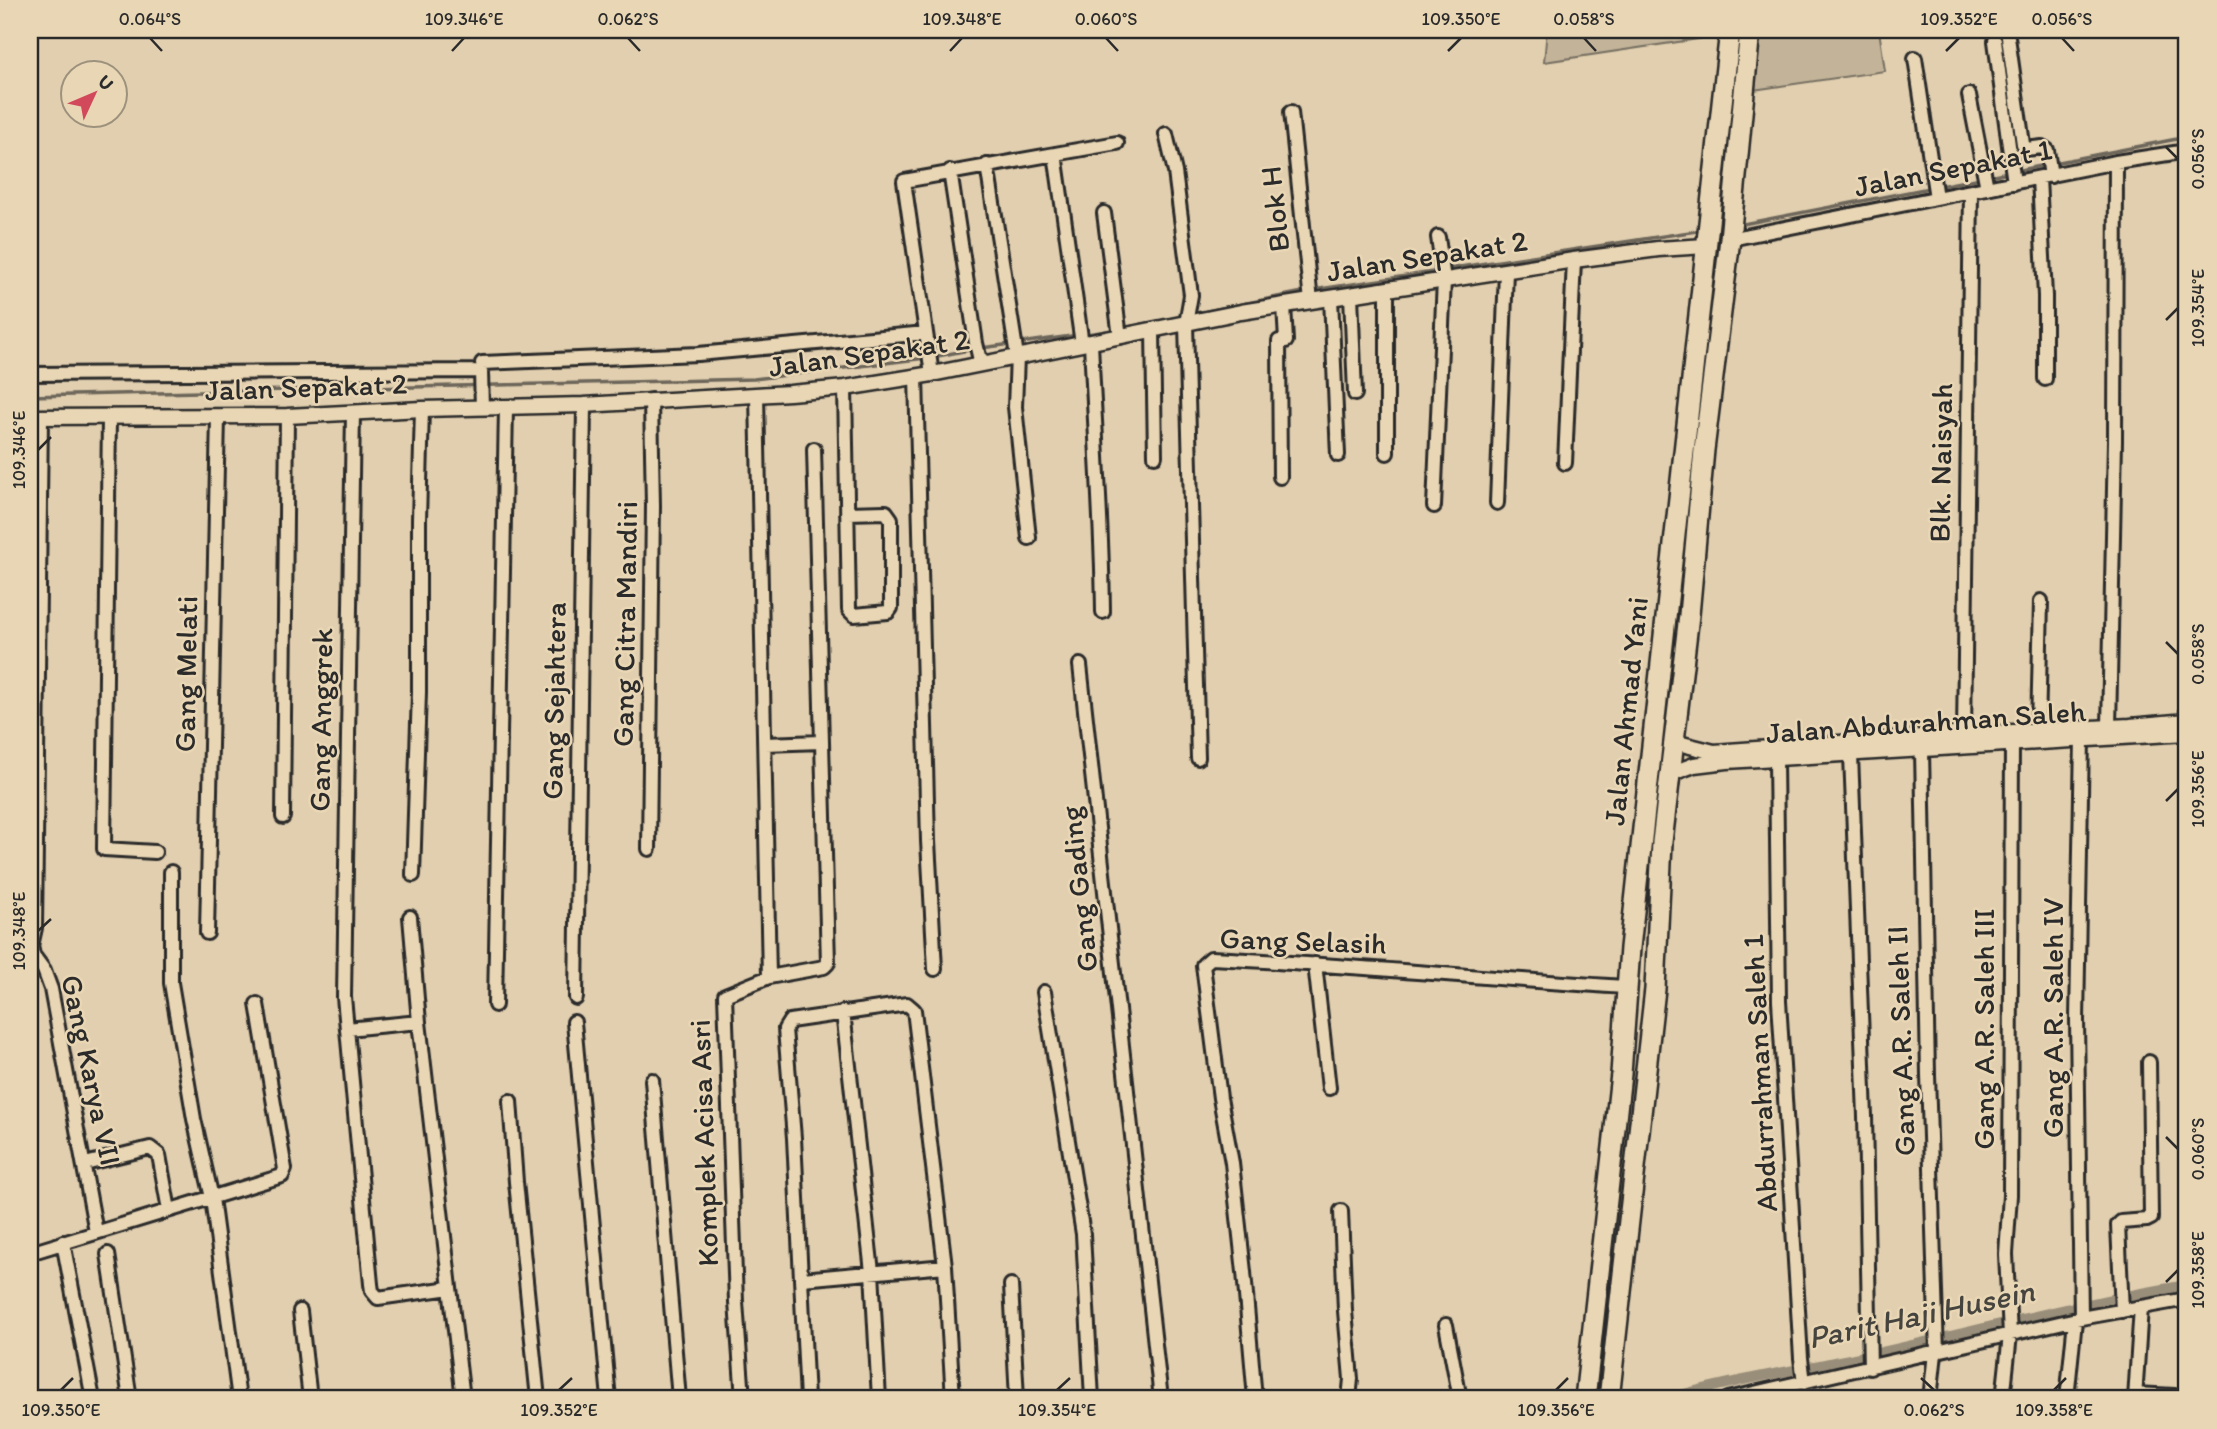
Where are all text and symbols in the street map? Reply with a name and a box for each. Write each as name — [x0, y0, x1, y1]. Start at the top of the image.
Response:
text: 0.064°S — [119, 8, 181, 30]
text: 109.346°E — [425, 8, 503, 30]
text: 0.062°S — [597, 8, 659, 30]
text: 109.348°E — [922, 8, 1002, 30]
text: 0.060°S — [1075, 8, 1137, 30]
text: 109.350°E — [1422, 8, 1500, 30]
text: 0.058°S — [1553, 8, 1615, 30]
text: 109.352°E — [1920, 8, 1998, 30]
text: 0.056°S — [2031, 8, 2093, 30]
north arrow — [60, 60, 130, 130]
text: U — [93, 70, 119, 95]
text: 0.056°S — [2187, 128, 2209, 190]
street label: Jalan Sepakat 1 — [1851, 130, 2055, 205]
street label: Blok H — [1252, 164, 1297, 254]
street label: Jalan Sepakat 2 — [1324, 221, 1530, 290]
text: 109.354°E — [2187, 269, 2209, 347]
street label: Jalan Sepakat 2 — [766, 320, 972, 385]
street label: Jalan Sepakat 2 — [204, 364, 408, 409]
street label: Blk. Naisyah — [1921, 383, 1960, 543]
text: 109.346°E — [8, 411, 30, 489]
street label: Gang Citra Mandiri — [604, 501, 645, 747]
street label: Gang Melati — [166, 595, 205, 753]
street label: Jalan Ahmad Yani — [1595, 595, 1656, 827]
street label: Gang Sejahtera — [533, 602, 574, 800]
text: 0.058°S — [2187, 623, 2209, 685]
street label: Gang Anggrek — [300, 627, 341, 812]
street label: Jalan Abdurahman Saleh — [1765, 692, 2087, 751]
text: 109.356°E — [2187, 750, 2209, 828]
street label: Gang Gading — [1051, 803, 1106, 974]
text: 109.348°E — [8, 891, 30, 971]
street label: Gang A.R. Saleh IV — [2034, 898, 2071, 1138]
street label: Gang A.R. Saleh III — [1965, 908, 2002, 1150]
street label: Gang Selasih — [1219, 919, 1387, 962]
street label: Gang A.R. Saleh II — [1878, 925, 1923, 1157]
street label: Abdurrahman Saleh 1 — [1734, 933, 1785, 1213]
street label: Gang Karya VII — [53, 971, 130, 1169]
street label: Komplek Acisa Asri — [681, 1019, 726, 1267]
text: 0.060°S — [2187, 1118, 2209, 1180]
text: 109.358°E — [2187, 1231, 2209, 1309]
water label: Parit Haji Husein — [1804, 1271, 2039, 1357]
text: 109.350°E — [22, 1399, 100, 1421]
text: 109.352°E — [520, 1399, 598, 1421]
text: 109.354°E — [1018, 1399, 1096, 1421]
text: 109.356°E — [1517, 1399, 1595, 1421]
text: 0.062°S — [1903, 1399, 1965, 1421]
text: 109.358°E — [2015, 1399, 2093, 1421]

